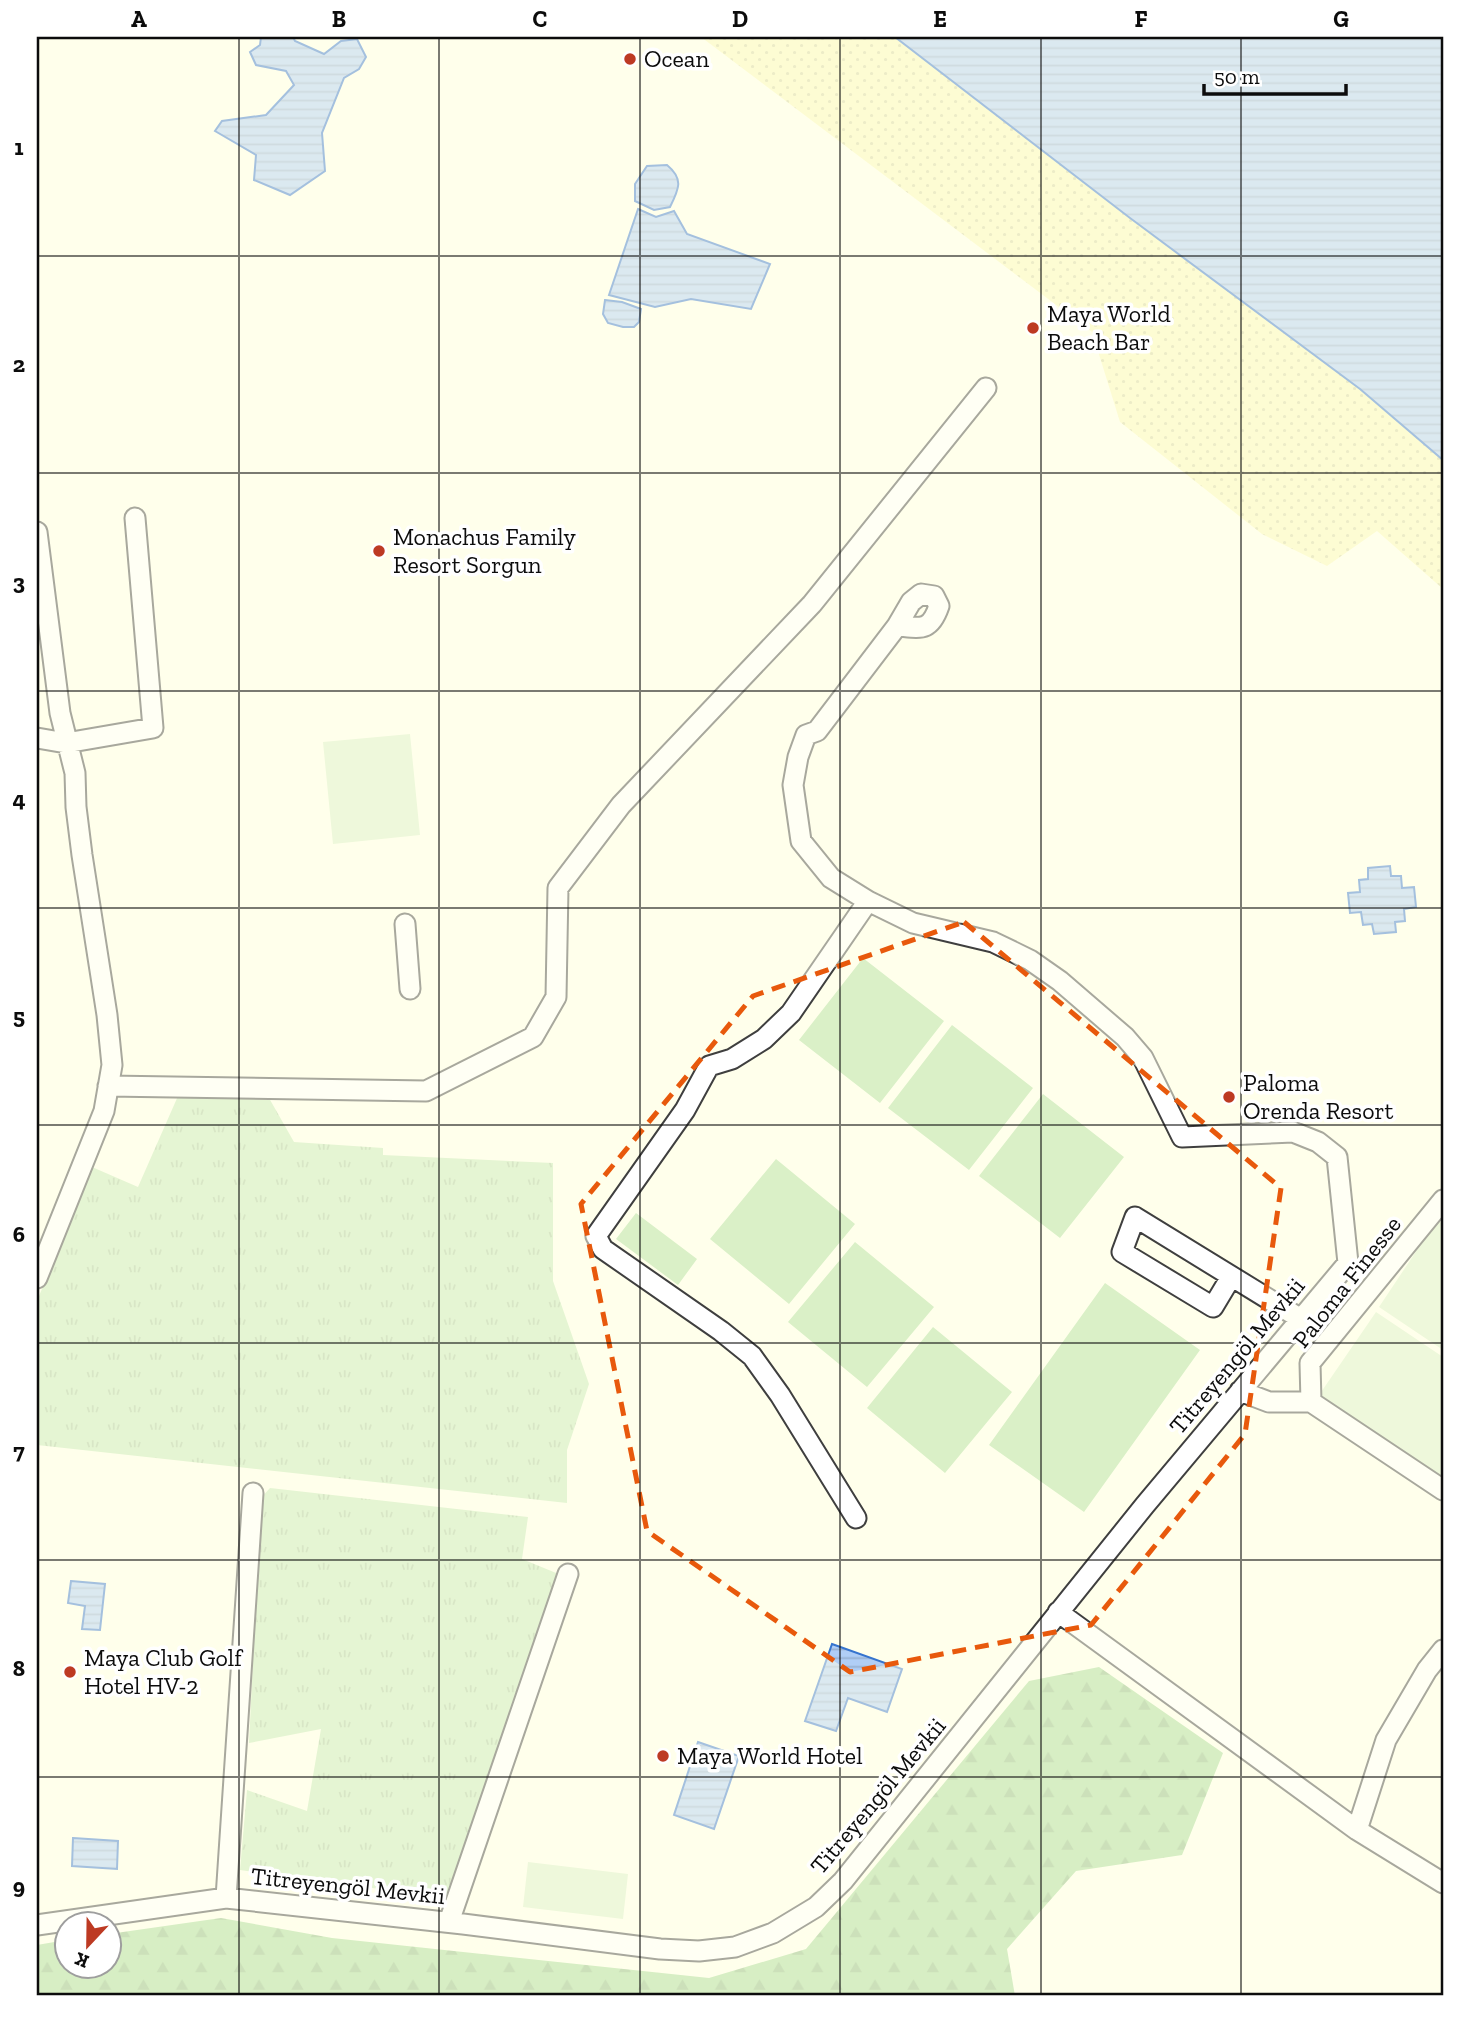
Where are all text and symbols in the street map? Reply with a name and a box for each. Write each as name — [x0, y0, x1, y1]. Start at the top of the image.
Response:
text: A — [131, 5, 147, 33]
text: B — [332, 5, 346, 33]
text: C — [533, 5, 547, 33]
text: D — [732, 5, 748, 33]
text: E — [933, 5, 947, 33]
text: F — [1134, 5, 1148, 33]
text: G — [1333, 5, 1349, 33]
place label: Ocean — [644, 44, 709, 73]
marker: Ocean — [622, 51, 638, 67]
scale bar — [1204, 52, 1345, 96]
text: 50 m — [1214, 64, 1260, 89]
text: 1 — [14, 133, 24, 161]
place label: Maya World Beach Bar — [1047, 299, 1171, 356]
marker: Maya World Beach Bar — [1025, 320, 1041, 336]
text: 2 — [13, 350, 25, 378]
place label: Monachus Family Resort Sorgun — [393, 522, 576, 579]
marker: Monachus Family Resort Sorgun — [371, 543, 387, 559]
text: 3 — [13, 568, 25, 596]
text: 4 — [12, 785, 26, 813]
text: 5 — [13, 1002, 25, 1030]
place label: Paloma Orenda Resort — [1243, 1068, 1394, 1125]
marker: Paloma Orenda Resort — [1221, 1089, 1237, 1105]
street label: Paloma Finesse — [1286, 1210, 1407, 1353]
text: 6 — [13, 1220, 25, 1248]
street label: Titreyengöl Mevkii — [1163, 1271, 1311, 1440]
text: 7 — [13, 1437, 25, 1465]
place label: Maya Club Golf Hotel HV-2 — [84, 1643, 244, 1700]
text: 8 — [13, 1654, 25, 1682]
marker: Maya Club Golf Hotel HV-2 — [62, 1664, 78, 1680]
street label: Titreyengöl Mevkii — [804, 1711, 952, 1880]
place label: Maya World Hotel — [677, 1741, 863, 1770]
marker: Maya World Hotel — [655, 1748, 671, 1764]
street label: Titreyengöl Mevkii — [250, 1861, 447, 1910]
text: 9 — [13, 1872, 25, 1900]
north arrow — [52, 1910, 122, 1980]
text: K — [71, 1947, 92, 1973]

